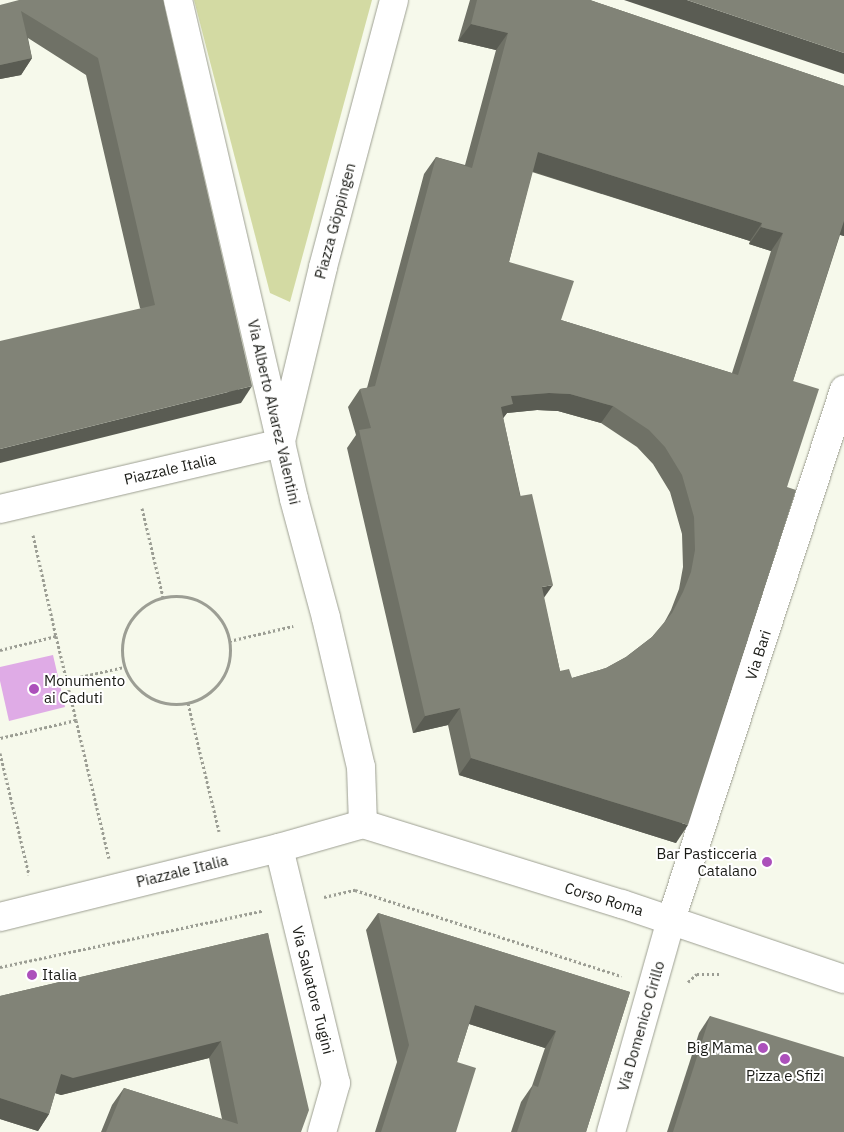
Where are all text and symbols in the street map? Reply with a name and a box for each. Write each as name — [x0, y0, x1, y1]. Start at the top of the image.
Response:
street label: Piazza Göppingen — [311, 161, 359, 281]
street label: Via Alberto Alvarez Valentini — [244, 318, 304, 506]
street label: Piazzale Italia — [122, 450, 218, 488]
street label: Via Bari — [741, 628, 775, 682]
place label: Monumento ai Caduti — [44, 671, 125, 706]
marker: Monumento ai Caduti — [28, 683, 40, 695]
place label: Bar Pasticceria Catalano — [657, 844, 757, 879]
street label: Piazzale Italia — [134, 851, 230, 891]
marker: Bar Pasticceria Catalano — [761, 856, 773, 868]
street label: Corso Roma — [562, 879, 646, 919]
street label: Via Salvatore Tugini — [288, 924, 338, 1056]
street label: Via Domenico Cirillo — [614, 959, 668, 1093]
place label: Italia — [42, 966, 77, 984]
marker: Italia — [26, 969, 38, 981]
place label: Big Mama — [687, 1039, 753, 1057]
marker: Big Mama — [757, 1042, 769, 1054]
marker: Pizza e Sfizi — [779, 1053, 791, 1065]
place label: Pizza e Sfizi — [746, 1067, 824, 1085]

